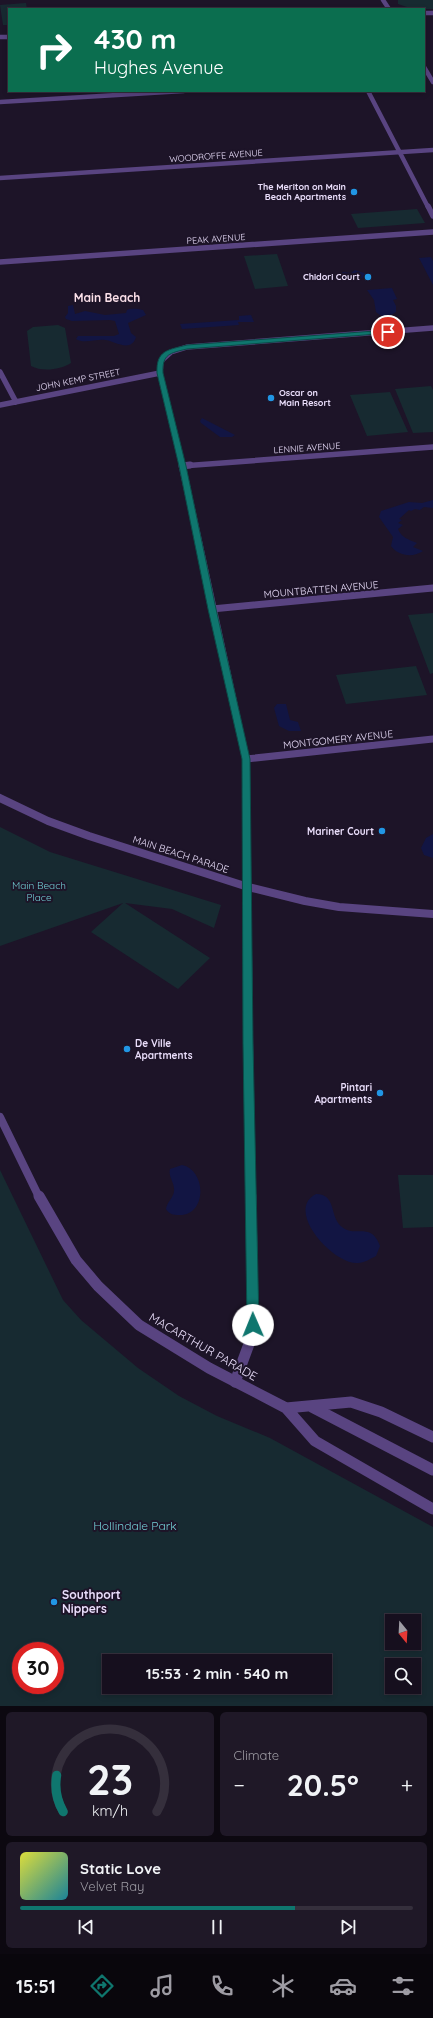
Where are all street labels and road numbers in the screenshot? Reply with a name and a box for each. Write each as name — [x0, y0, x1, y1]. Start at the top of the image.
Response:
street label: WOODROFFE AVENUE — [169, 147, 263, 164]
street label: PEAK AVENUE — [186, 231, 246, 246]
street label: JOHN KEMP STREET — [35, 366, 122, 393]
street label: LENNIE AVENUE — [273, 440, 341, 455]
street label: MOUNTBATTEN AVENUE — [263, 578, 379, 601]
street label: MONTGOMERY AVENUE — [282, 727, 394, 752]
street label: MAIN BEACH PARADE — [131, 833, 231, 876]
street label: MACARTHUR PARADE — [146, 1309, 260, 1384]

